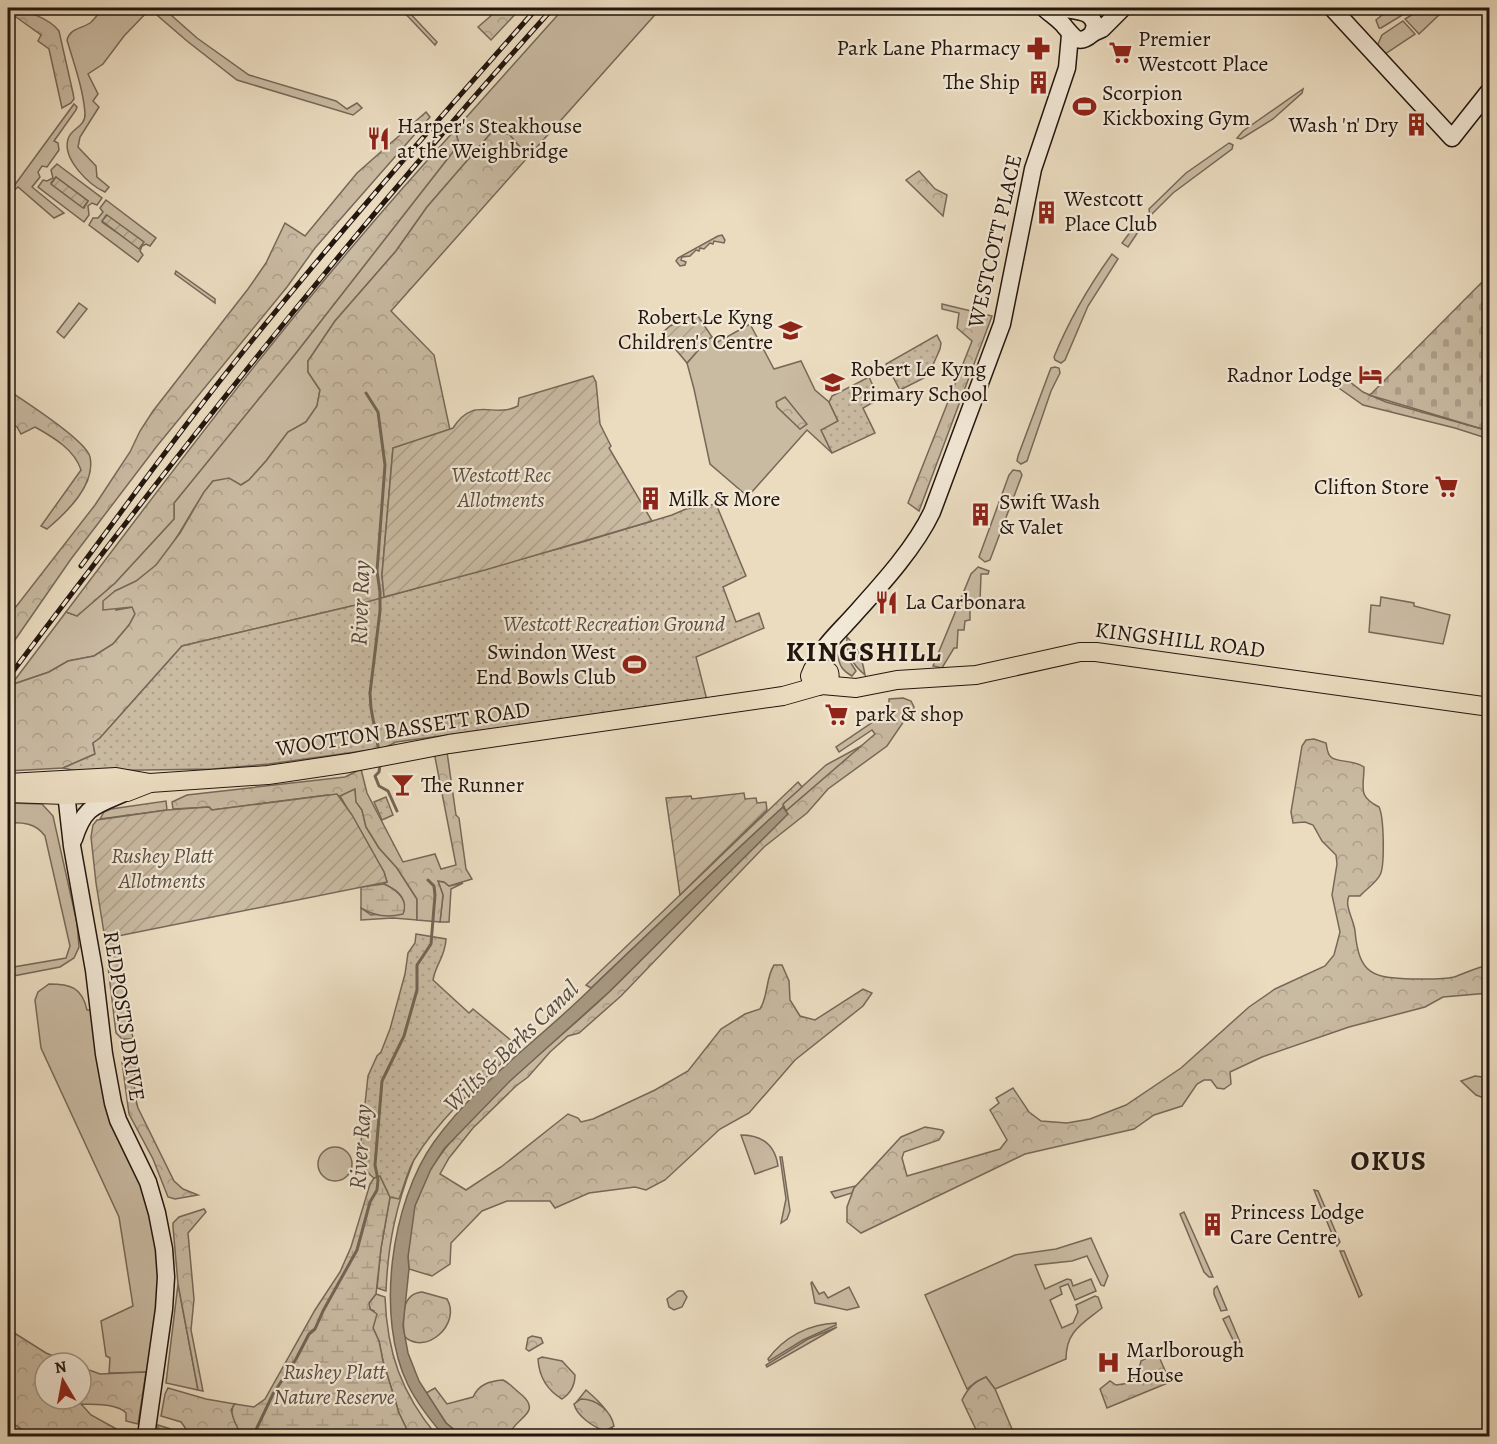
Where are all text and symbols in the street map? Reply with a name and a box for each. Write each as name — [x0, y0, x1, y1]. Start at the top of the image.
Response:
place label: Premier Westcott Place — [1137, 24, 1268, 79]
place label: Park Lane Pharmacy — [836, 33, 1020, 63]
pharmacy icon: Park Lane Pharmacy — [1025, 35, 1051, 61]
supermarket icon: Premier Westcott Place — [1107, 39, 1133, 65]
place label: The Ship — [943, 67, 1020, 97]
building icon: The Ship — [1025, 69, 1051, 95]
place label: Scorpion Kickboxing Gym — [1102, 78, 1250, 133]
sports icon: Scorpion Kickboxing Gym — [1071, 93, 1097, 119]
place label: Wash 'n' Dry — [1288, 110, 1398, 140]
place label: Harper's Steakhouse at the Weighbridge — [397, 111, 582, 166]
building icon: Wash 'n' Dry — [1403, 112, 1429, 138]
restaurant icon: Harper's Steakhouse at the Weighbridge — [366, 126, 392, 152]
street label: WESTCOTT PLACE — [960, 151, 1030, 332]
place label: Westcott Place Club — [1063, 184, 1157, 239]
building icon: Westcott Place Club — [1033, 199, 1059, 225]
place label: Robert Le Kyng Children's Centre — [618, 302, 773, 357]
school or university icon: Robert Le Kyng Children's Centre — [778, 317, 804, 343]
place label: Robert Le Kyng Primary School — [850, 354, 988, 409]
place label: Radnor Lodge — [1226, 360, 1352, 390]
hotel icon: Radnor Lodge — [1357, 362, 1383, 388]
school or university icon: Robert Le Kyng Primary School — [819, 369, 845, 395]
park label: Westcott Rec Allotments — [451, 460, 551, 515]
place label: Clifton Store — [1314, 472, 1429, 502]
supermarket icon: Clifton Store — [1434, 474, 1460, 500]
place label: Milk & More — [668, 484, 780, 514]
building icon: Milk & More — [637, 486, 663, 512]
place label: Swift Wash & Valet — [999, 487, 1100, 542]
building icon: Swift Wash & Valet — [968, 502, 994, 528]
water label: River Ray — [343, 559, 378, 646]
place label: La Carbonara — [905, 587, 1027, 617]
restaurant icon: La Carbonara — [874, 589, 900, 615]
park label: Westcott Recreation Ground — [503, 609, 725, 639]
street label: KINGSHILL ROAD — [1093, 615, 1267, 665]
district label: KINGSHILL — [786, 633, 942, 671]
place label: Swindon West End Bowls Club — [476, 637, 616, 692]
sports icon: Swindon West End Bowls Club — [621, 652, 647, 678]
street label: WOOTTON BASSETT ROAD — [273, 694, 532, 764]
place label: park & shop — [855, 699, 964, 729]
supermarket icon: park & shop — [824, 701, 850, 727]
place label: The Runner — [421, 770, 524, 800]
bar icon: The Runner — [390, 772, 416, 798]
park label: Rushey Platt Allotments — [111, 841, 214, 896]
street label: REDPOSTS DRIVE — [96, 929, 152, 1103]
water label: Wilts & Berks Canal — [436, 973, 586, 1119]
water label: River Ray — [341, 1103, 379, 1191]
district label: OKUS — [1351, 1142, 1427, 1180]
place label: Princess Lodge Care Centre — [1230, 1197, 1364, 1252]
building icon: Princess Lodge Care Centre — [1199, 1212, 1225, 1238]
place label: Marlborough House — [1126, 1335, 1245, 1390]
hospital icon: Marlborough House — [1095, 1350, 1121, 1376]
north arrow — [33, 1351, 93, 1411]
text: N — [53, 1355, 69, 1379]
park label: Rushey Platt Nature Reserve — [273, 1357, 395, 1412]

